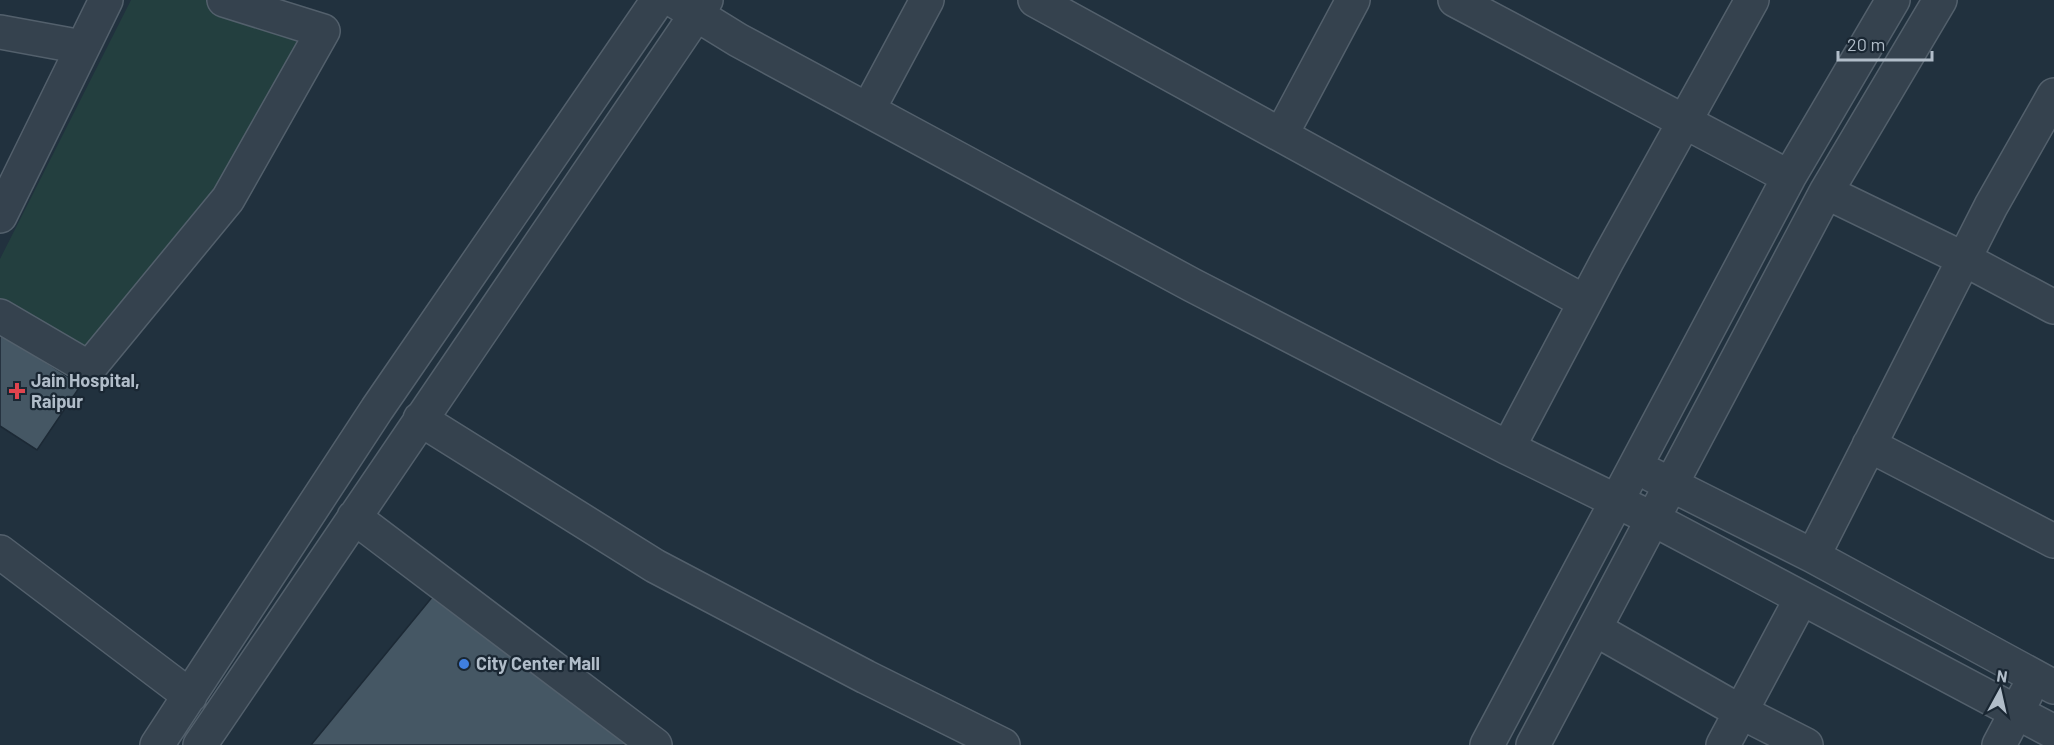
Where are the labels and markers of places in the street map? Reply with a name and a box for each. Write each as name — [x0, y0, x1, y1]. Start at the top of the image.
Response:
place label: Jain Hospital, Raipur — [31, 369, 140, 412]
marker: Jain Hospital, Raipur — [8, 382, 26, 400]
place label: City Center Mall — [476, 652, 600, 674]
marker: City Center Mall — [457, 657, 471, 671]

